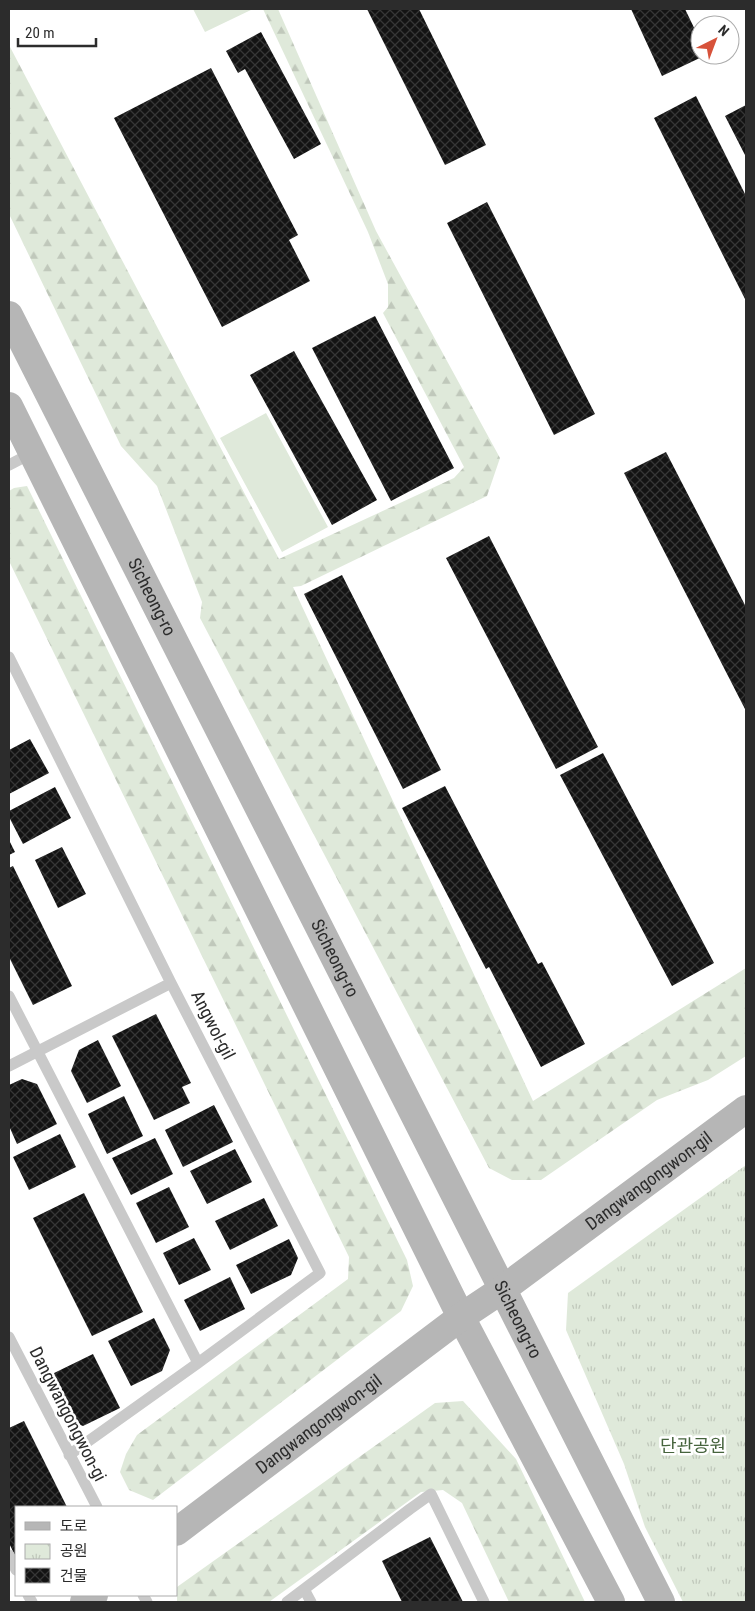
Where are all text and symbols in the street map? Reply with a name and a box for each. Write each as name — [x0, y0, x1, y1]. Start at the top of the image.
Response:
scale bar — [18, 15, 95, 47]
north arrow — [690, 15, 740, 65]
text: N — [715, 22, 732, 39]
text: 20 m — [25, 24, 55, 42]
street label: Sicheong-ro — [124, 554, 181, 639]
street label: Sicheong-ro — [307, 916, 364, 1000]
street label: Angwol-gil — [187, 987, 240, 1063]
street label: Dangwangongwon-gil — [581, 1127, 716, 1234]
street label: Sicheong-ro — [490, 1277, 547, 1362]
street label: Dangwangongwon-gi — [26, 1343, 111, 1484]
street label: Dangwangongwon-gil — [252, 1370, 386, 1478]
park label: 단관공원 — [660, 1435, 726, 1456]
legend — [15, 1506, 178, 1596]
text: 도로 — [60, 1517, 88, 1535]
text: 공원 — [60, 1542, 88, 1560]
text: 건물 — [60, 1567, 88, 1585]

